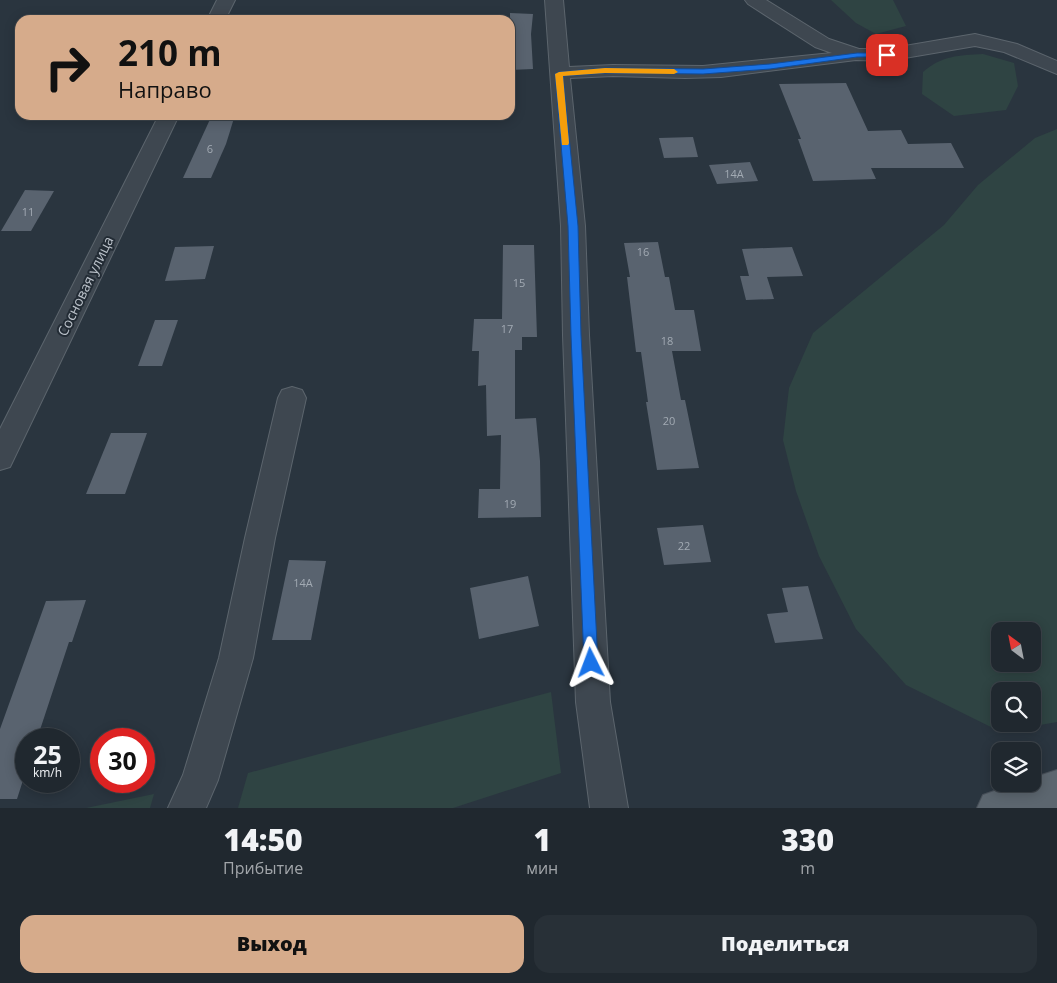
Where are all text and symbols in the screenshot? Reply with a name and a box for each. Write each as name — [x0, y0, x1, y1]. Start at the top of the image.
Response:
text: 210 m — [118, 29, 222, 76]
pin — [866, 34, 908, 76]
icon: right — [35, 35, 100, 100]
icon: arrive — [873, 41, 901, 69]
text: Направо — [118, 74, 212, 104]
house number: 6 — [207, 141, 213, 156]
house number: 14А — [724, 166, 744, 181]
house number: 11 — [22, 204, 34, 219]
street label: Сосновая улица — [53, 233, 117, 339]
house number: 16 — [637, 244, 649, 259]
house number: 15 — [513, 275, 525, 290]
house number: 17 — [501, 321, 513, 336]
house number: 18 — [661, 333, 673, 348]
house number: 20 — [663, 413, 675, 428]
house number: 19 — [504, 496, 516, 511]
house number: 22 — [678, 538, 690, 553]
house number: 14А — [293, 575, 313, 590]
north arrow — [991, 622, 1041, 672]
map controls — [991, 622, 1041, 792]
position arrow — [564, 636, 616, 688]
button: search — [991, 682, 1041, 732]
speed limit sign: 30 — [90, 728, 155, 793]
text: 25 — [33, 737, 62, 771]
button: layers — [991, 742, 1041, 792]
text: km/h — [33, 764, 62, 781]
text: 14:50 — [224, 819, 303, 860]
text: 1 — [533, 819, 551, 860]
text: 330 — [781, 819, 834, 860]
text: Прибытие — [223, 857, 303, 879]
text: мин — [526, 857, 558, 879]
text: m — [800, 857, 815, 879]
button: Выход — [20, 915, 524, 973]
button: Поделиться — [534, 915, 1037, 973]

